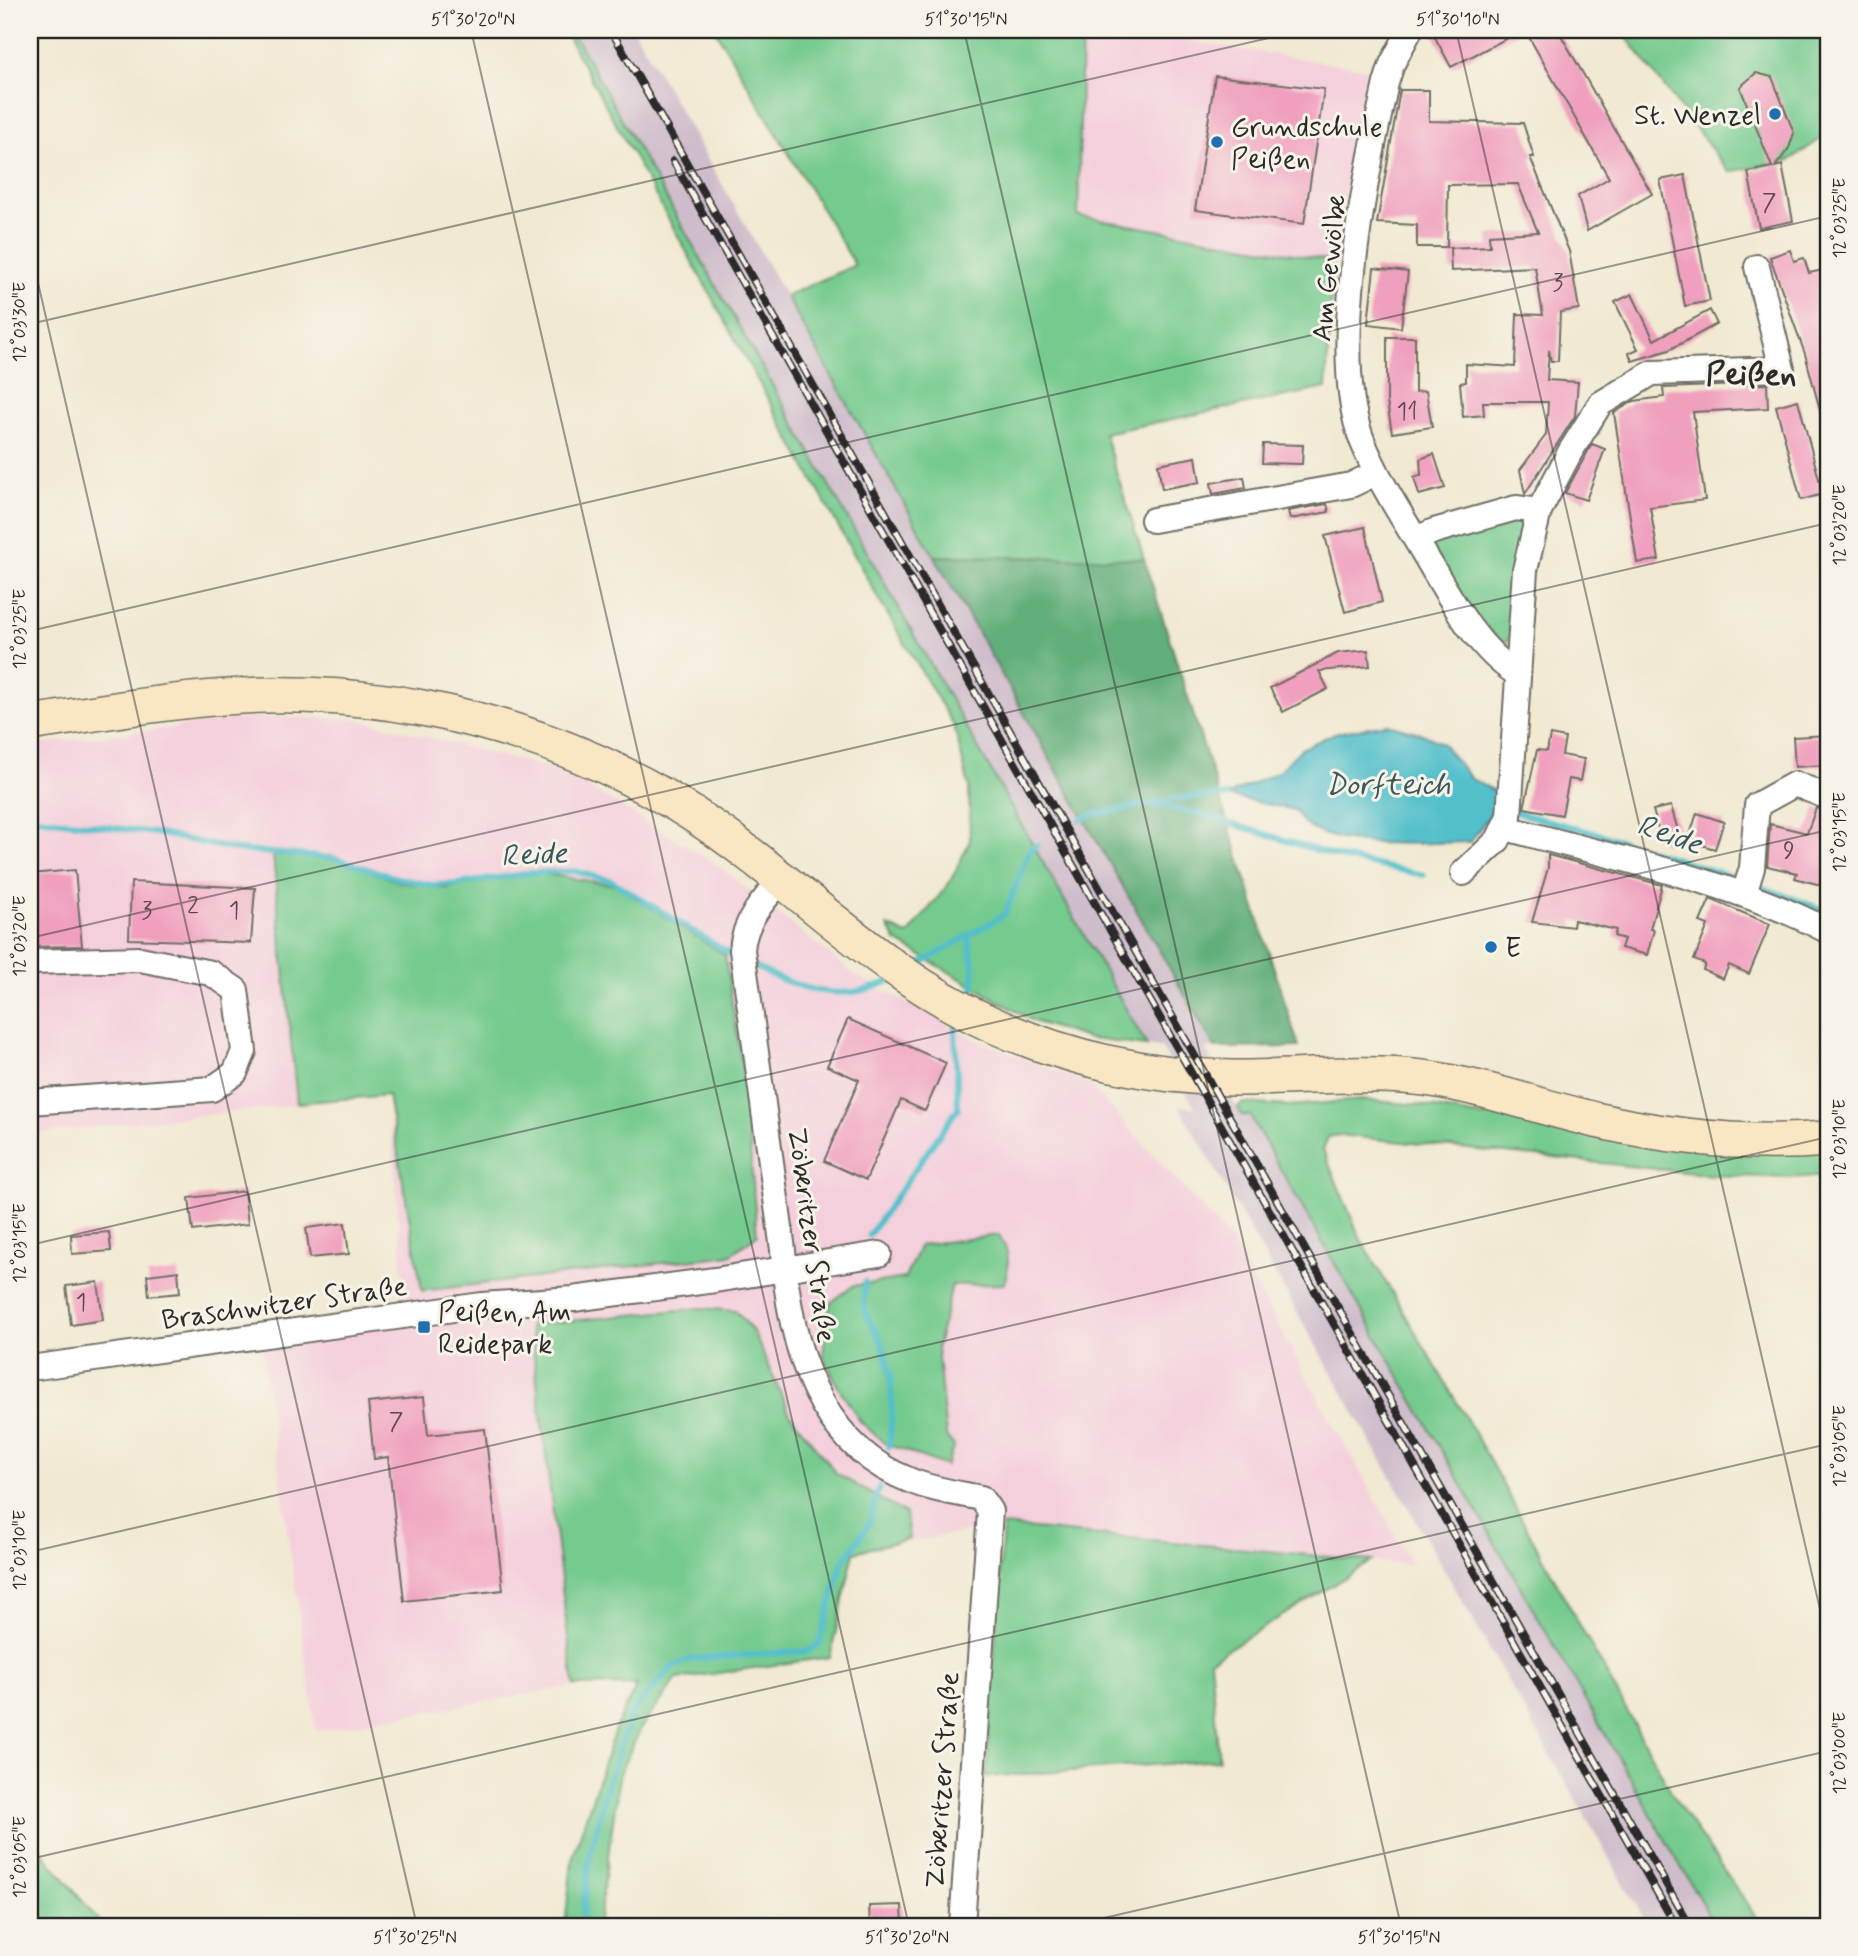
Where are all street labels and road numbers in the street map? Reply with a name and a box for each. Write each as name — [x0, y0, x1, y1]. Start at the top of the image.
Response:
street label: Am Gewölbe — [1304, 193, 1357, 344]
street label: Zöberitzer Straße — [777, 1125, 844, 1345]
street label: Braschwitzer Straße — [159, 1269, 409, 1340]
street label: Zöberitzer Straße — [917, 1671, 970, 1890]

